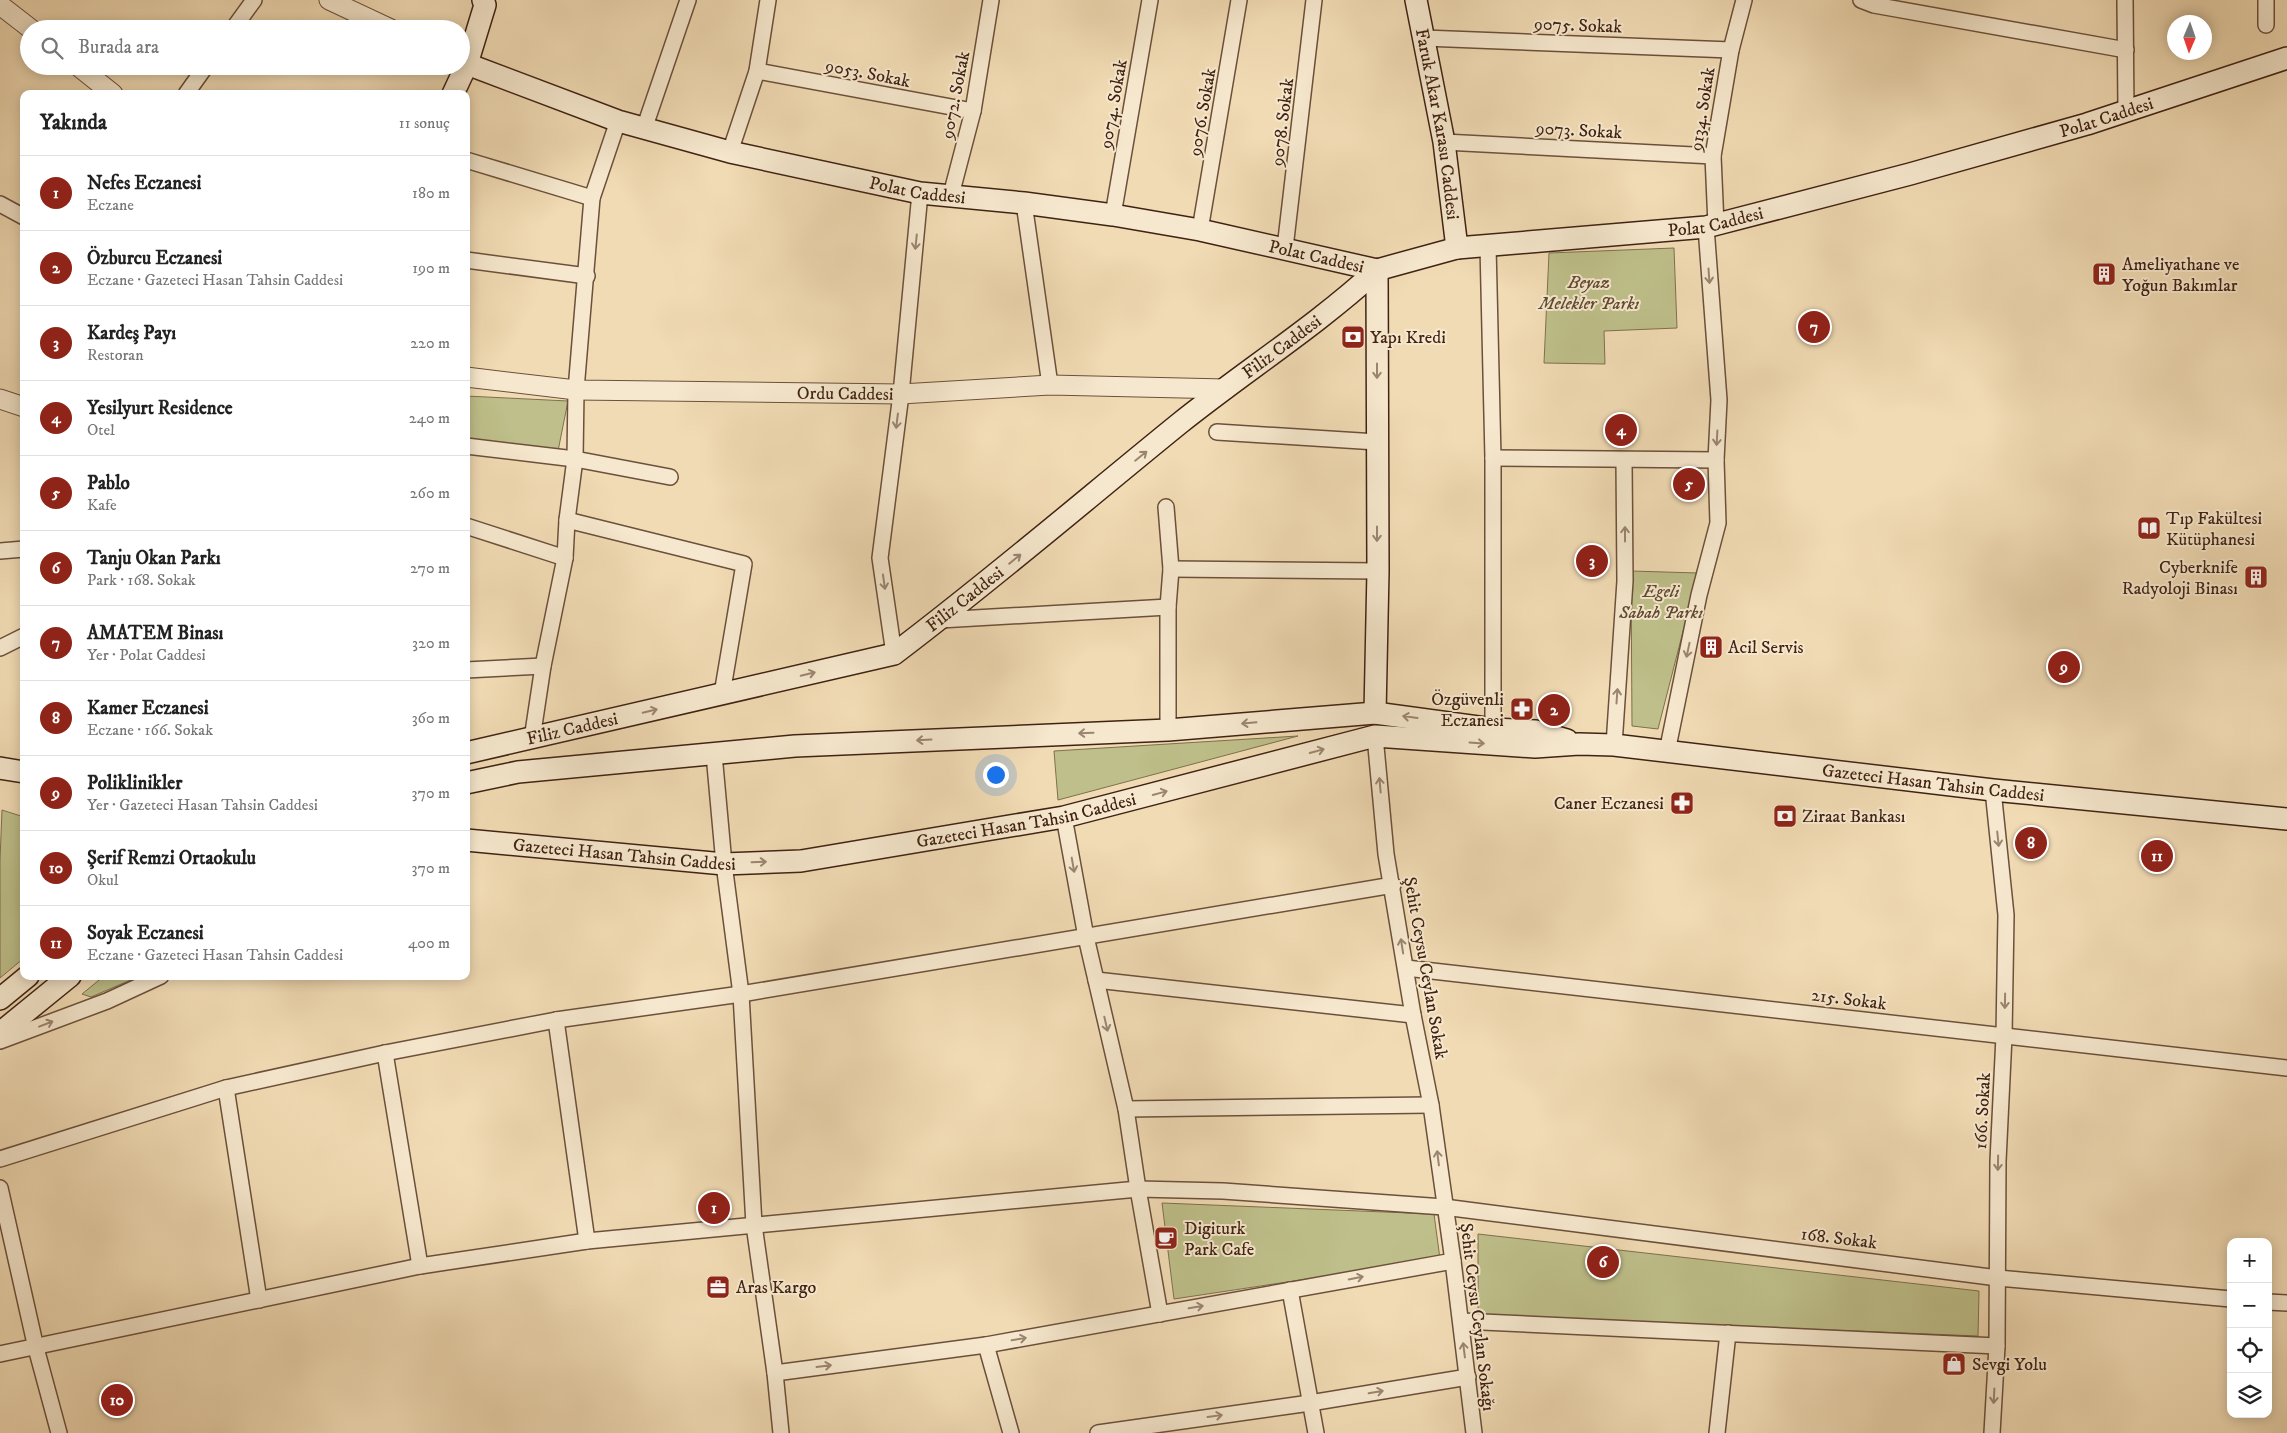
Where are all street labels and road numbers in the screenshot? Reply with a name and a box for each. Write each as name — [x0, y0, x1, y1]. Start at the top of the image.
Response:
street label: 9075. Sokak — [1532, 13, 1623, 39]
street label: Faruk Akar Karasu Caddesi — [1410, 27, 1463, 221]
street label: 9072. Sokak — [937, 49, 975, 142]
street label: 9053. Sokak — [822, 55, 912, 93]
street label: 9074. Sokak — [1095, 58, 1133, 152]
street label: 9076. Sokak — [1184, 66, 1222, 159]
street label: 9134. Sokak — [1685, 66, 1720, 154]
street label: 9078. Sokak — [1267, 77, 1299, 169]
street label: Polat Caddesi — [2057, 93, 2156, 143]
street label: 9073. Sokak — [1534, 118, 1623, 144]
street label: Polat Caddesi — [867, 172, 966, 209]
street label: Polat Caddesi — [1667, 203, 1766, 242]
street label: Polat Caddesi — [1266, 236, 1366, 279]
street label: Filiz Caddesi — [1238, 311, 1326, 384]
street label: Ordu Caddesi — [797, 383, 894, 406]
street label: Filiz Caddesi — [922, 562, 1009, 637]
street label: Filiz Caddesi — [525, 708, 620, 751]
street label: Gazeteci Hasan Tahsin Caddesi — [1821, 760, 2045, 807]
street label: Gazeteci Hasan Tahsin Caddesi — [915, 789, 1139, 854]
street label: Gazeteci Hasan Tahsin Caddesi — [512, 834, 736, 876]
street label: Şehit Ceysu Ceylan Sokak — [1398, 875, 1452, 1061]
street label: 215. Sokak — [1810, 984, 1888, 1016]
street label: 166. Sokak — [1970, 1072, 1996, 1150]
street label: Şehit Ceysu Ceylan Sokağı — [1455, 1222, 1499, 1412]
street label: 168. Sokak — [1799, 1223, 1878, 1255]

